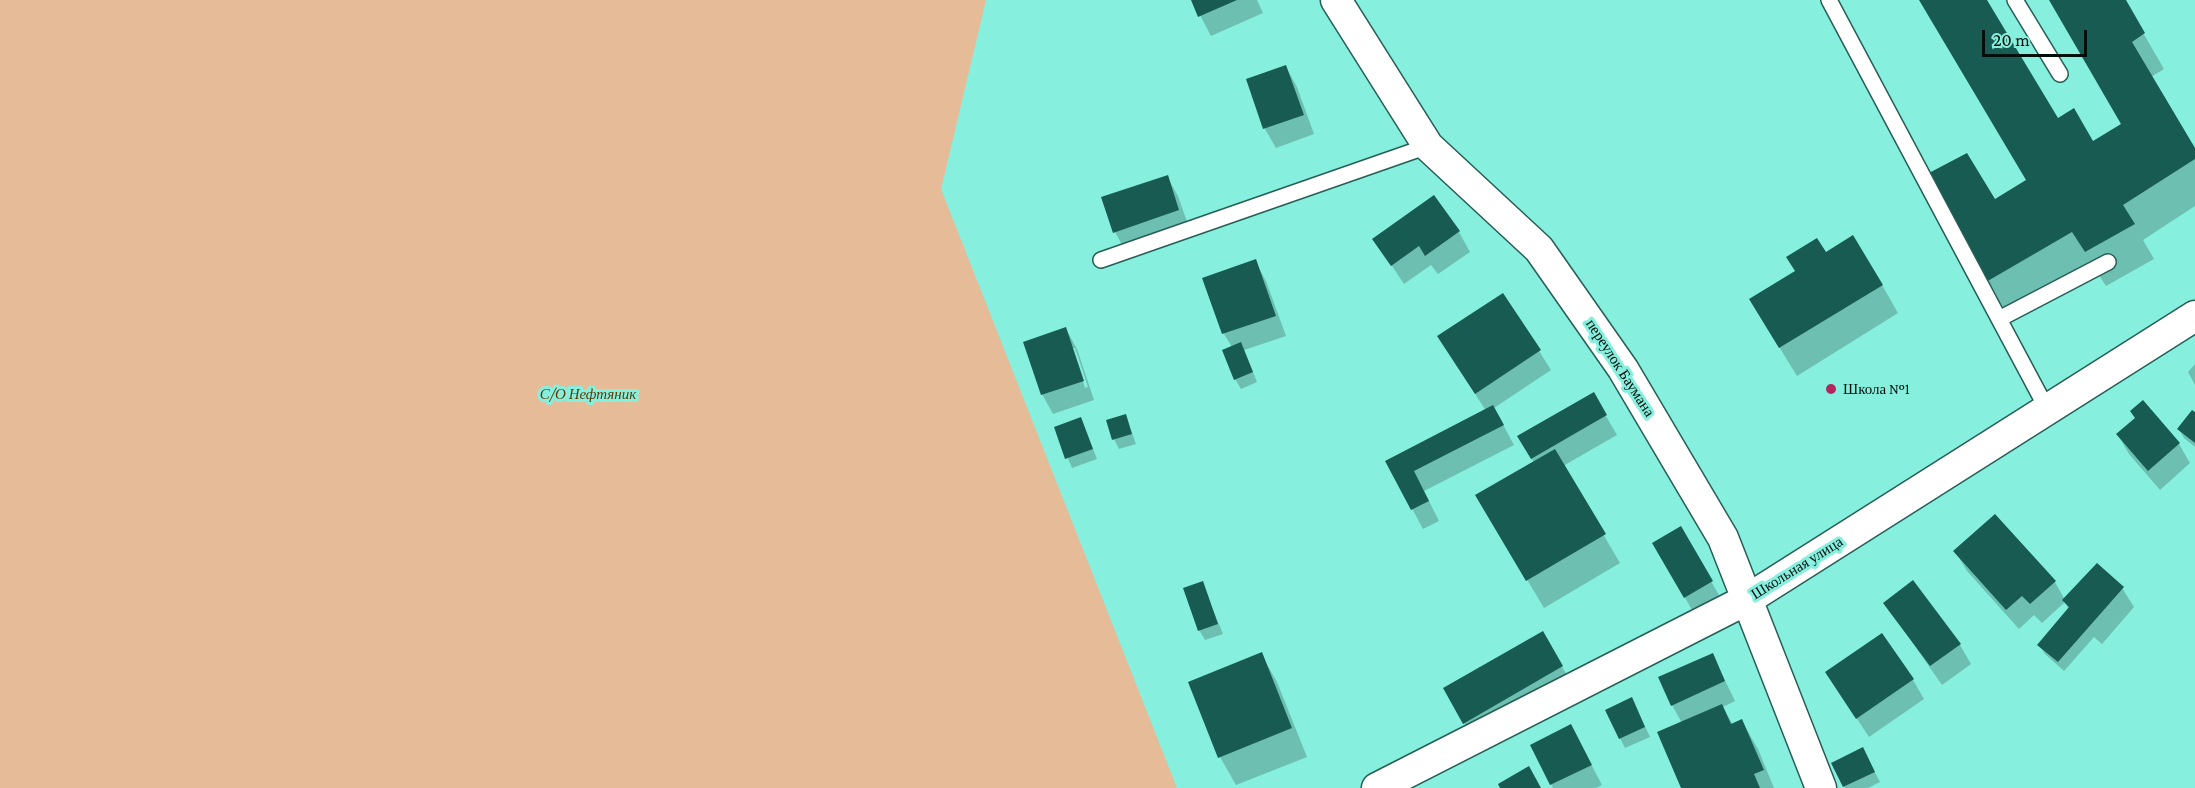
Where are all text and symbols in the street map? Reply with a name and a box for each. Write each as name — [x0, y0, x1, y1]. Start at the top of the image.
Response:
scale bar — [1985, 18, 2090, 56]
text: 20 m — [1993, 30, 2030, 50]
street label: переулок Баумана — [1582, 316, 1658, 420]
place label: Школа №1 — [1843, 380, 1910, 398]
marker: Школа №1 — [1824, 382, 1838, 396]
park label: С/О Нефтяник — [540, 385, 636, 403]
street label: Школьная улица — [1748, 533, 1846, 603]

